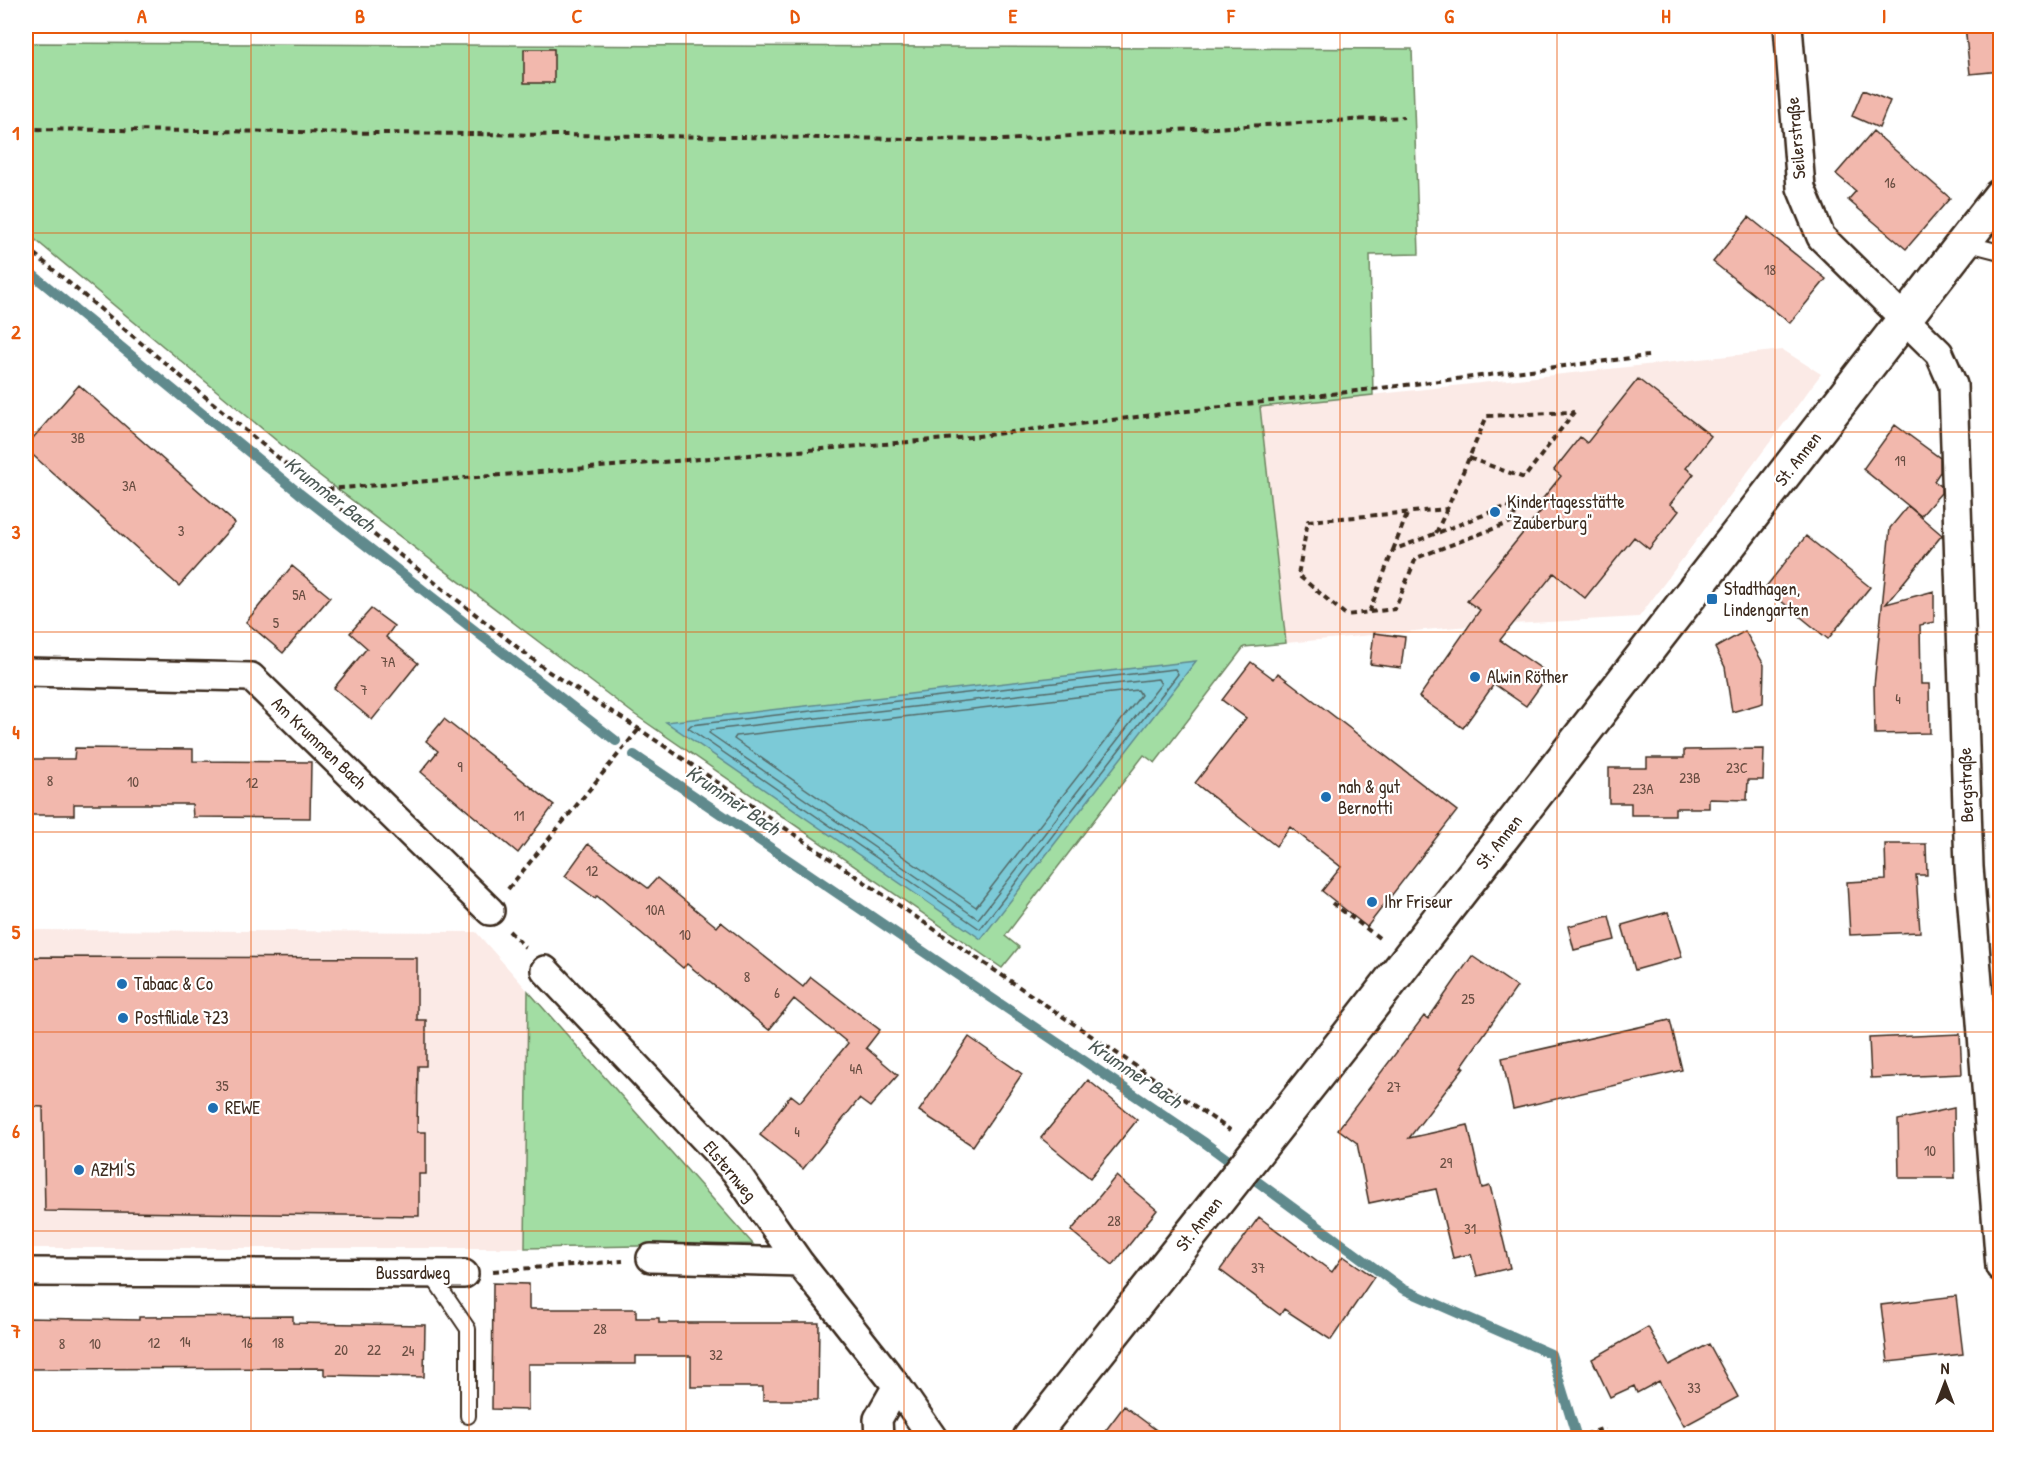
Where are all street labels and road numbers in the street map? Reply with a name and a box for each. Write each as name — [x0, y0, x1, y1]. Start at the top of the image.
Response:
street label: Seilerstraße — [1779, 96, 1812, 180]
street label: St. Annen — [1768, 426, 1827, 491]
street label: Am Krummen Bach — [266, 691, 373, 795]
street label: Bergstraße — [1952, 747, 1979, 823]
street label: St. Annen — [1469, 809, 1528, 874]
street label: Elsternweg — [698, 1135, 763, 1206]
street label: St. Annen — [1169, 1191, 1228, 1256]
street label: Bussardweg — [376, 1260, 450, 1285]

